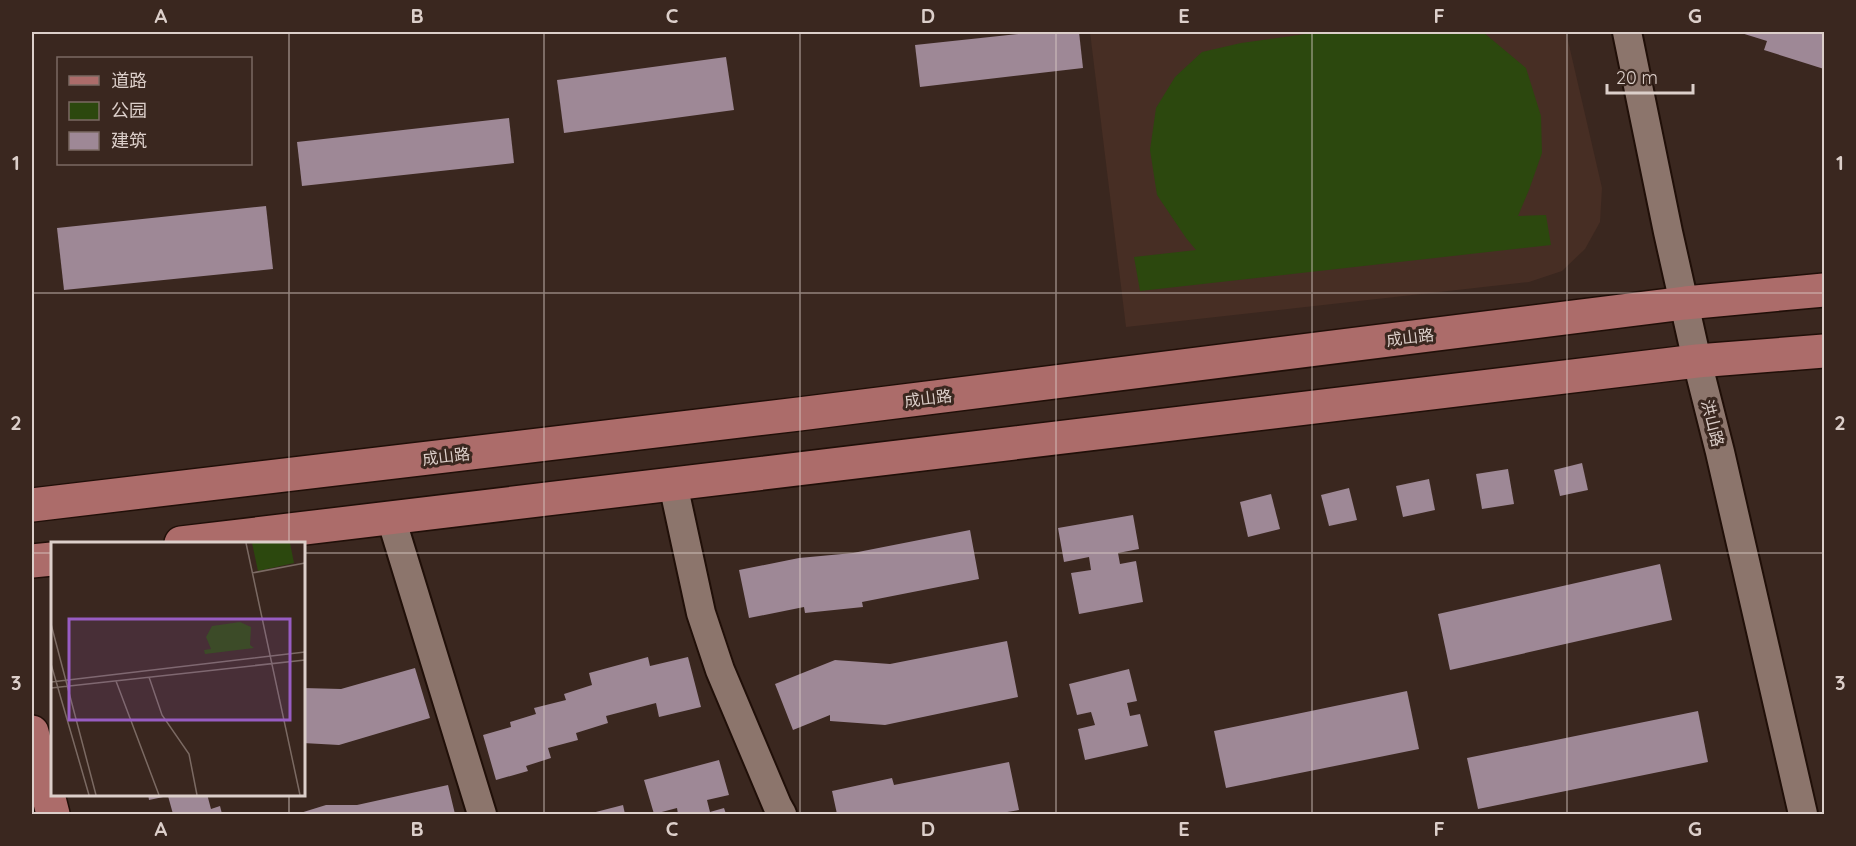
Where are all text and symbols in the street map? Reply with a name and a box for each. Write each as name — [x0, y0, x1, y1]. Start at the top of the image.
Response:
text: A — [155, 3, 168, 28]
text: B — [410, 3, 424, 28]
text: C — [666, 3, 679, 28]
text: D — [921, 3, 935, 28]
text: E — [1178, 3, 1190, 28]
text: F — [1433, 3, 1445, 28]
text: G — [1688, 3, 1702, 28]
legend — [57, 57, 252, 165]
scale bar — [1607, 57, 1692, 95]
text: 20 m — [1616, 66, 1658, 89]
text: 道路 — [111, 69, 147, 92]
text: 公园 — [111, 99, 147, 122]
text: 建筑 — [111, 129, 147, 152]
text: 1 — [12, 150, 20, 175]
text: 1 — [1836, 150, 1844, 175]
street label: 成山路 — [1385, 324, 1435, 350]
street label: 成山路 — [903, 385, 953, 411]
street label: 洪山路 — [1697, 397, 1729, 449]
text: 2 — [10, 410, 22, 435]
text: 2 — [1834, 410, 1846, 435]
street label: 成山路 — [421, 443, 471, 469]
inset map — [51, 542, 304, 795]
text: 3 — [11, 670, 21, 695]
text: 3 — [1835, 670, 1845, 695]
text: A — [155, 816, 168, 841]
text: B — [410, 816, 424, 841]
text: C — [666, 816, 679, 841]
text: D — [921, 816, 935, 841]
text: E — [1178, 816, 1190, 841]
text: F — [1433, 816, 1445, 841]
text: G — [1688, 816, 1702, 841]

